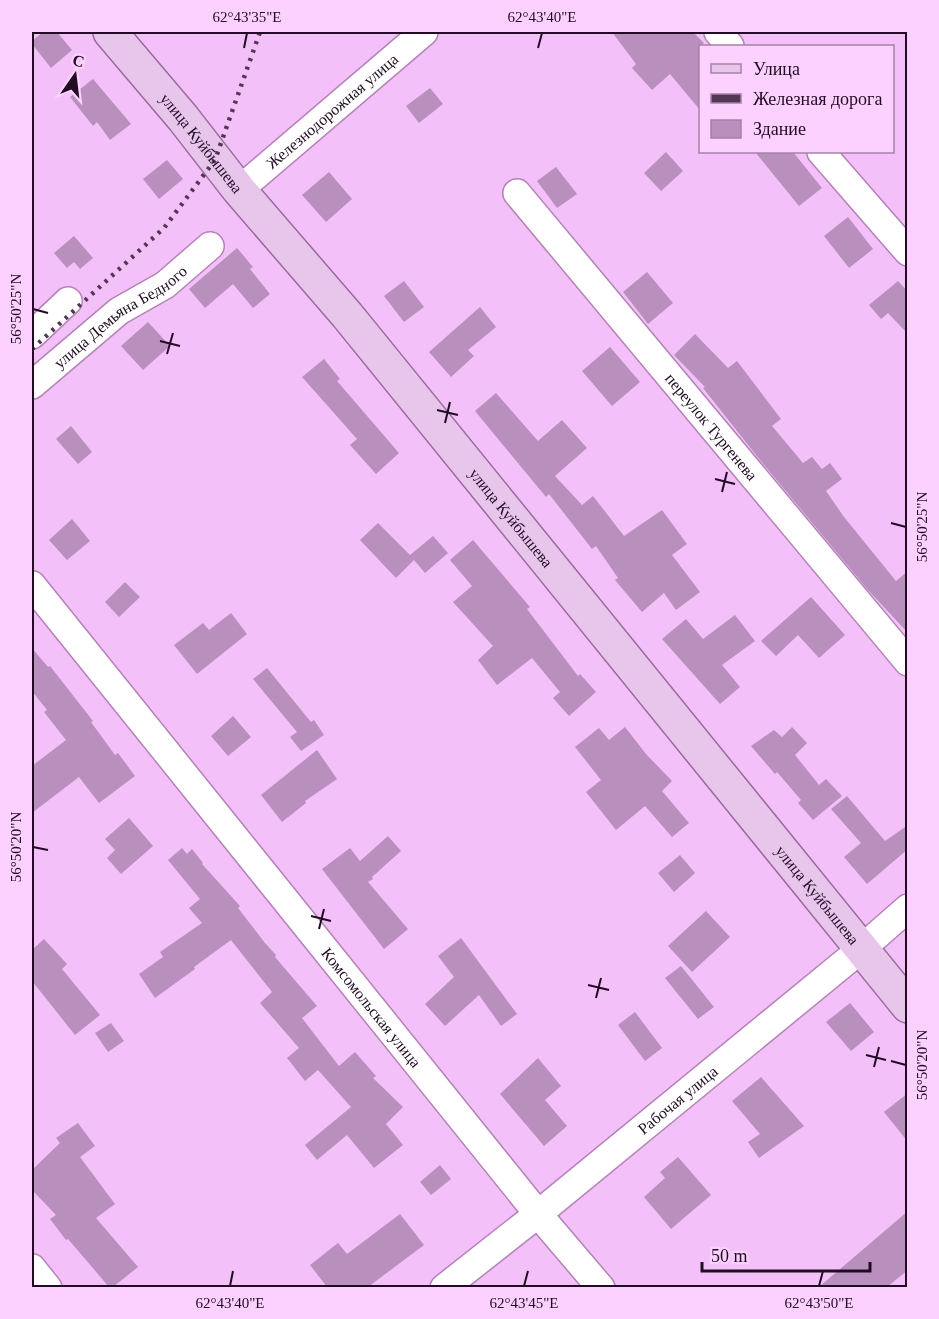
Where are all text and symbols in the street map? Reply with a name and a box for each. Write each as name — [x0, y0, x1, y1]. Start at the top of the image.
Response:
text: 62°43'35"E — [213, 9, 282, 25]
text: 62°43'40"E — [508, 9, 577, 25]
north arrow — [45, 45, 105, 105]
legend — [699, 45, 894, 153]
street label: Железнодорожная улица — [262, 50, 401, 172]
text: С — [71, 51, 86, 71]
text: Улица — [753, 59, 800, 79]
text: Железная дорога — [753, 89, 882, 109]
street label: улица Куйбышева — [156, 90, 246, 196]
text: Здание — [753, 119, 806, 139]
street label: улица Демьяна Бедного — [50, 262, 190, 372]
text: 56°50'25"N — [8, 274, 24, 344]
street label: переулок Тургенева — [662, 370, 761, 483]
street label: улица Куйбышева — [465, 465, 557, 570]
text: 56°50'25"N — [914, 492, 930, 562]
text: 56°50'20"N — [8, 812, 24, 882]
street label: улица Куйбышева — [772, 842, 863, 948]
street label: Комсомольская улица — [319, 944, 425, 1070]
text: 56°50'20"N — [914, 1030, 930, 1100]
street label: Рабочая улица — [634, 1062, 721, 1137]
scale bar — [702, 1235, 870, 1273]
text: 50 m — [711, 1246, 748, 1266]
text: 62°43'40"E — [196, 1295, 265, 1311]
text: 62°43'45"E — [490, 1295, 559, 1311]
text: 62°43'50"E — [785, 1295, 854, 1311]

